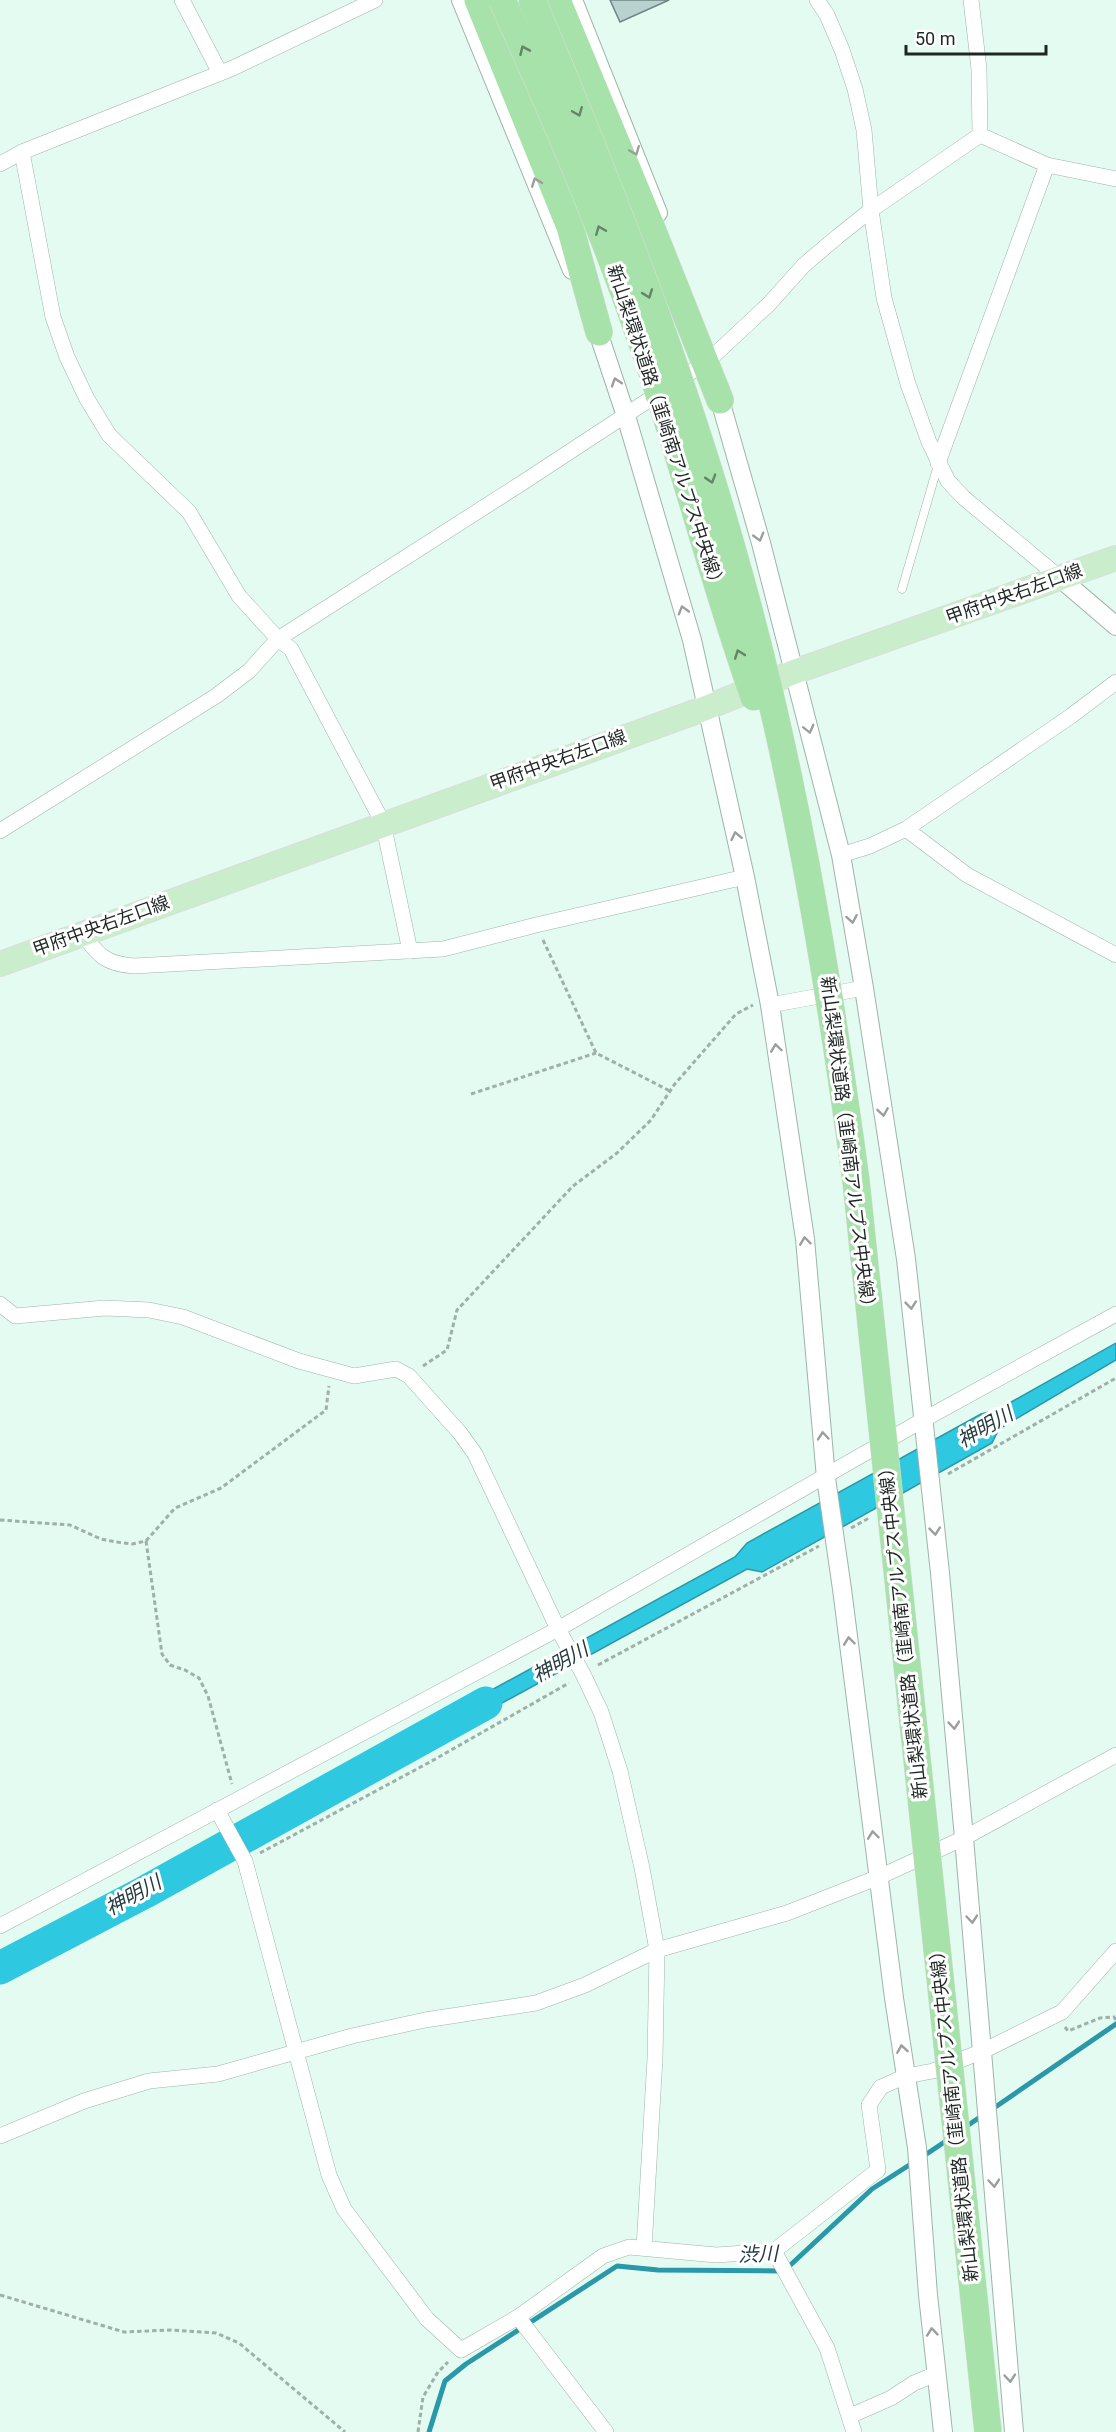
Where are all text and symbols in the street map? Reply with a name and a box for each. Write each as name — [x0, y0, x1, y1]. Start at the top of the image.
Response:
scale bar — [906, 18, 1046, 56]
text: 50 m — [915, 28, 955, 49]
one-way arrow — [520, 45, 532, 56]
one-way arrow — [571, 106, 583, 117]
one-way arrow — [628, 145, 640, 156]
one-way arrow — [531, 177, 543, 188]
one-way arrow — [595, 225, 607, 236]
street label: 新山梨環状道路（韮崎南アルプス中央線） — [604, 262, 729, 594]
one-way arrow — [641, 288, 654, 299]
one-way arrow — [610, 377, 623, 388]
one-way arrow — [704, 473, 716, 484]
one-way arrow — [752, 532, 764, 542]
street label: 甲府中央右左口線 — [943, 559, 1085, 628]
one-way arrow — [678, 605, 690, 616]
one-way arrow — [734, 649, 747, 660]
one-way arrow — [801, 724, 814, 734]
street label: 甲府中央右左口線 — [487, 725, 629, 794]
one-way arrow — [730, 832, 743, 842]
street label: 甲府中央右左口線 — [30, 891, 172, 960]
one-way arrow — [845, 914, 858, 924]
street label: 新山梨環状道路（韮崎南アルプス中央線） — [817, 975, 880, 1317]
one-way arrow — [771, 1044, 783, 1053]
one-way arrow — [877, 1107, 889, 1116]
one-way arrow — [799, 1237, 811, 1246]
one-way arrow — [904, 1300, 917, 1309]
water label: 神明川 — [953, 1401, 1019, 1452]
one-way arrow — [816, 1431, 829, 1440]
street label: 新山梨環状道路（韮崎南アルプス中央線） — [874, 1458, 931, 1800]
one-way arrow — [928, 1526, 941, 1535]
water label: 神明川 — [528, 1636, 594, 1687]
one-way arrow — [843, 1637, 856, 1646]
one-way arrow — [947, 1720, 960, 1729]
one-way arrow — [868, 1830, 880, 1839]
water label: 神明川 — [101, 1869, 167, 1920]
one-way arrow — [965, 1914, 978, 1923]
street label: 新山梨環状道路（韮崎南アルプス中央線） — [925, 1941, 982, 2283]
one-way arrow — [897, 2044, 909, 2054]
one-way arrow — [987, 2179, 1000, 2188]
water label: 渋川 — [738, 2241, 780, 2267]
one-way arrow — [926, 2328, 939, 2337]
one-way arrow — [1003, 2373, 1016, 2382]

